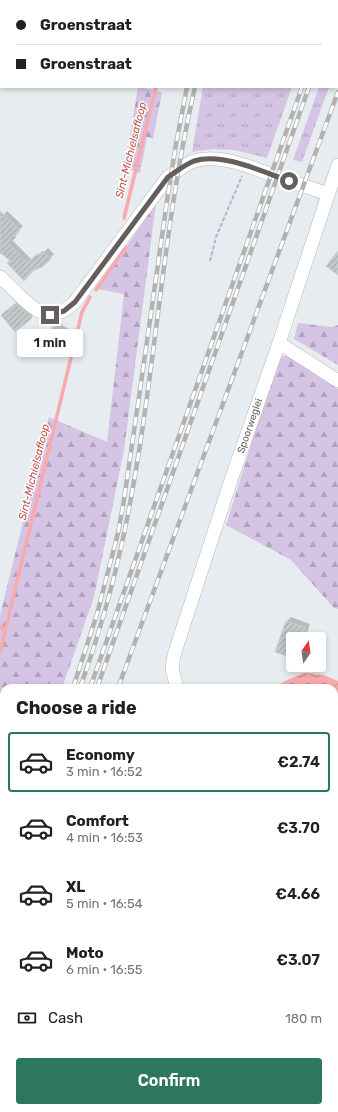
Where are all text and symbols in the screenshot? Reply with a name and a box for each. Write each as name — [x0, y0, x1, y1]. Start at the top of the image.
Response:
text: Groenstraat — [40, 16, 132, 34]
text: Groenstraat — [40, 55, 132, 73]
water label: Sint-Michielsafloop — [113, 100, 149, 200]
route start — [280, 172, 298, 190]
route end — [41, 306, 59, 324]
callout: 1 min — [17, 329, 83, 357]
text: 1 min — [34, 335, 66, 350]
street label: Spoorweglei — [235, 397, 265, 455]
water label: Sint-Michielsafloop — [16, 422, 52, 522]
north arrow — [286, 632, 326, 672]
map controls — [286, 632, 326, 672]
text: Choose a ride — [16, 697, 137, 719]
icon: car — [18, 744, 54, 780]
text: Economy — [66, 746, 135, 764]
text: €2.74 — [277, 753, 320, 771]
text: 3 min · 16:52 — [66, 764, 142, 779]
icon: car — [18, 810, 54, 846]
text: Comfort — [66, 812, 129, 830]
text: €3.70 — [277, 819, 320, 837]
text: 4 min · 16:53 — [66, 830, 143, 845]
icon: car — [18, 876, 54, 912]
text: XL — [66, 878, 85, 896]
text: €4.66 — [275, 885, 320, 903]
text: 5 min · 16:54 — [66, 896, 143, 911]
icon: car — [18, 942, 54, 978]
text: Moto — [66, 944, 104, 962]
text: €3.07 — [276, 951, 320, 969]
text: 6 min · 16:55 — [66, 962, 142, 977]
icon: cash — [16, 1007, 38, 1029]
text: Cash — [48, 1009, 83, 1027]
text: 180 m — [285, 1011, 322, 1026]
button: Confirm — [16, 1058, 322, 1104]

